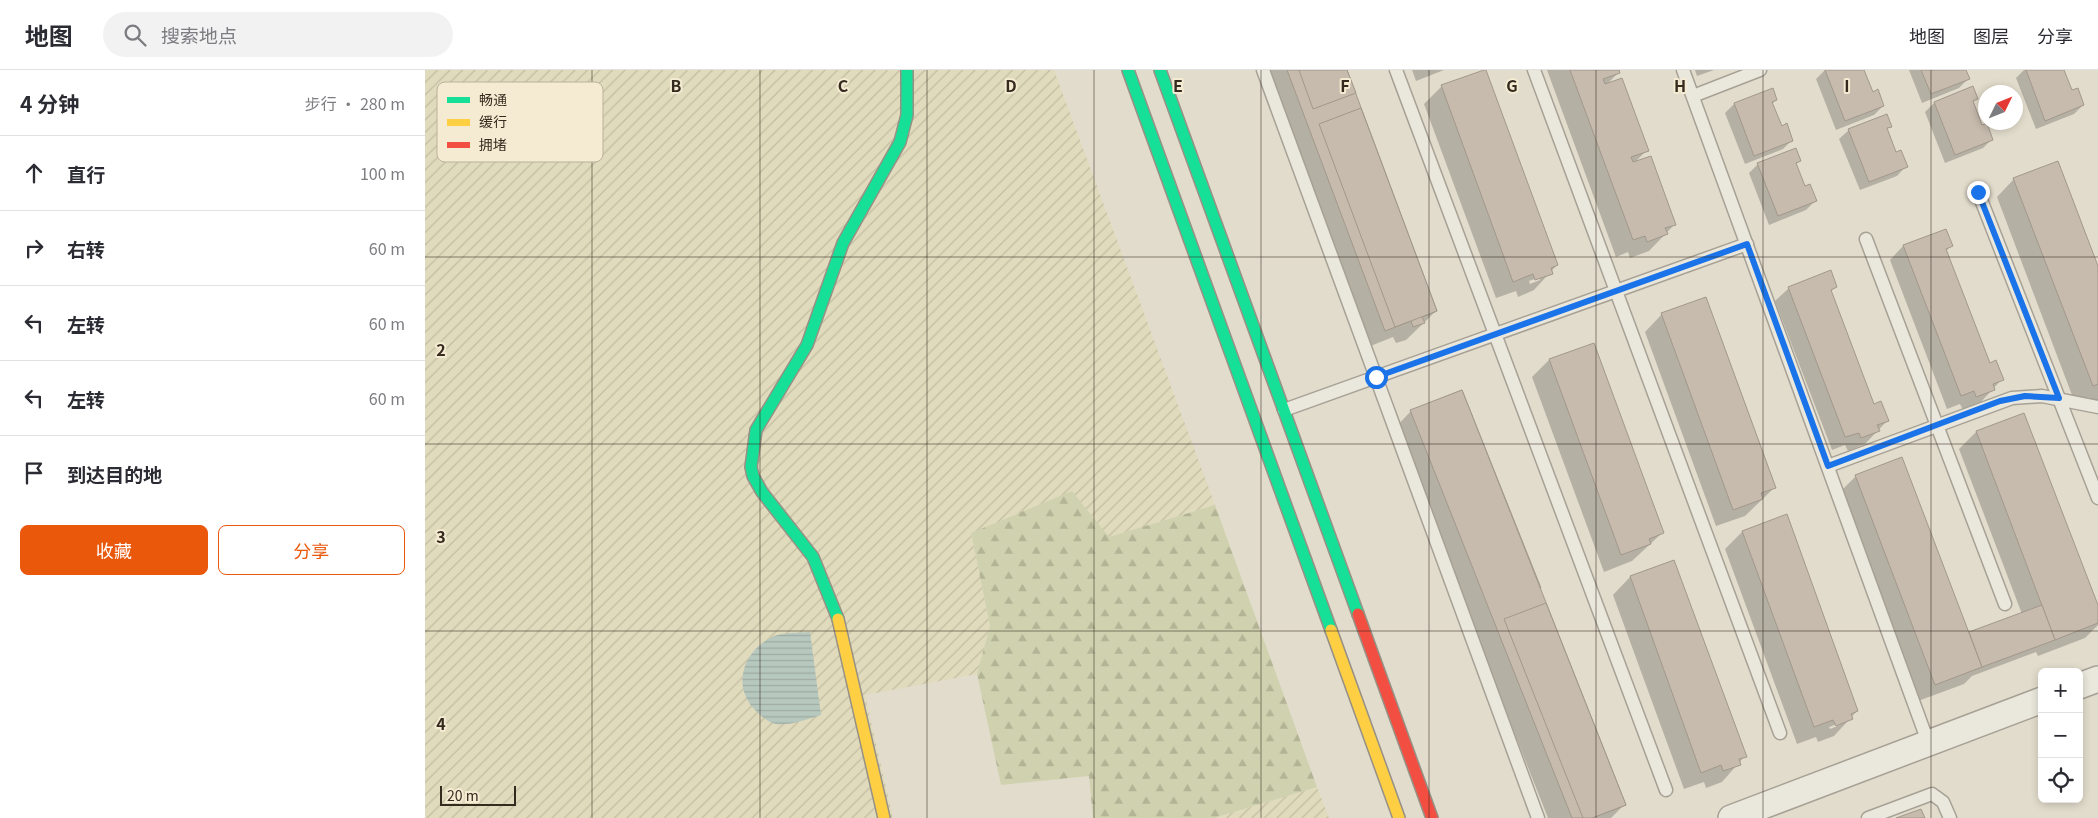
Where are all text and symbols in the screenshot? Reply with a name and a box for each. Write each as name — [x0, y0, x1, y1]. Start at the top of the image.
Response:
search box — [103, 12, 453, 57]
text: 地图 — [25, 17, 73, 52]
icon: search — [121, 21, 149, 49]
text: 搜索地点 — [161, 21, 237, 48]
text: 地图 — [1909, 22, 1945, 48]
text: 图层 — [1973, 22, 2009, 48]
text: 分享 — [2037, 22, 2073, 48]
text: B — [671, 73, 682, 97]
text: C — [838, 73, 849, 97]
text: D — [1005, 73, 1017, 97]
text: E — [1173, 73, 1183, 97]
text: F — [1340, 73, 1350, 97]
text: G — [1506, 73, 1518, 97]
text: H — [1674, 73, 1686, 97]
text: I — [1844, 73, 1850, 97]
legend — [437, 82, 603, 162]
north arrow — [1978, 85, 2023, 130]
text: 4 分钟 — [20, 88, 79, 118]
text: 畅通 — [479, 89, 507, 109]
text: 步行 · 280 m — [305, 91, 405, 115]
text: 缓行 — [479, 111, 507, 131]
text: 拥堵 — [479, 134, 507, 154]
icon: ahead — [20, 159, 48, 187]
text: 直行 — [67, 160, 105, 187]
text: 100 m — [360, 161, 405, 185]
route end — [1967, 181, 1990, 204]
icon: right — [20, 234, 48, 262]
text: 右转 — [67, 235, 105, 262]
text: 60 m — [369, 236, 405, 260]
icon: left — [20, 309, 48, 337]
text: 左转 — [67, 310, 105, 337]
text: 60 m — [369, 311, 405, 335]
text: 2 — [436, 337, 446, 361]
route start — [1365, 366, 1388, 389]
icon: left — [20, 384, 48, 412]
text: 左转 — [67, 385, 105, 412]
text: 60 m — [369, 386, 405, 410]
icon: arrive — [20, 459, 48, 487]
text: 到达目的地 — [67, 460, 162, 487]
text: 3 — [436, 524, 446, 548]
button: 收藏 — [20, 525, 208, 575]
button: 分享 — [218, 525, 405, 575]
map controls — [2038, 668, 2083, 803]
button: + — [2038, 668, 2083, 713]
text: 4 — [436, 711, 446, 735]
button: − — [2038, 713, 2083, 758]
button: locate — [2038, 758, 2083, 803]
scale bar — [440, 783, 516, 806]
text: 20 m — [447, 785, 479, 805]

